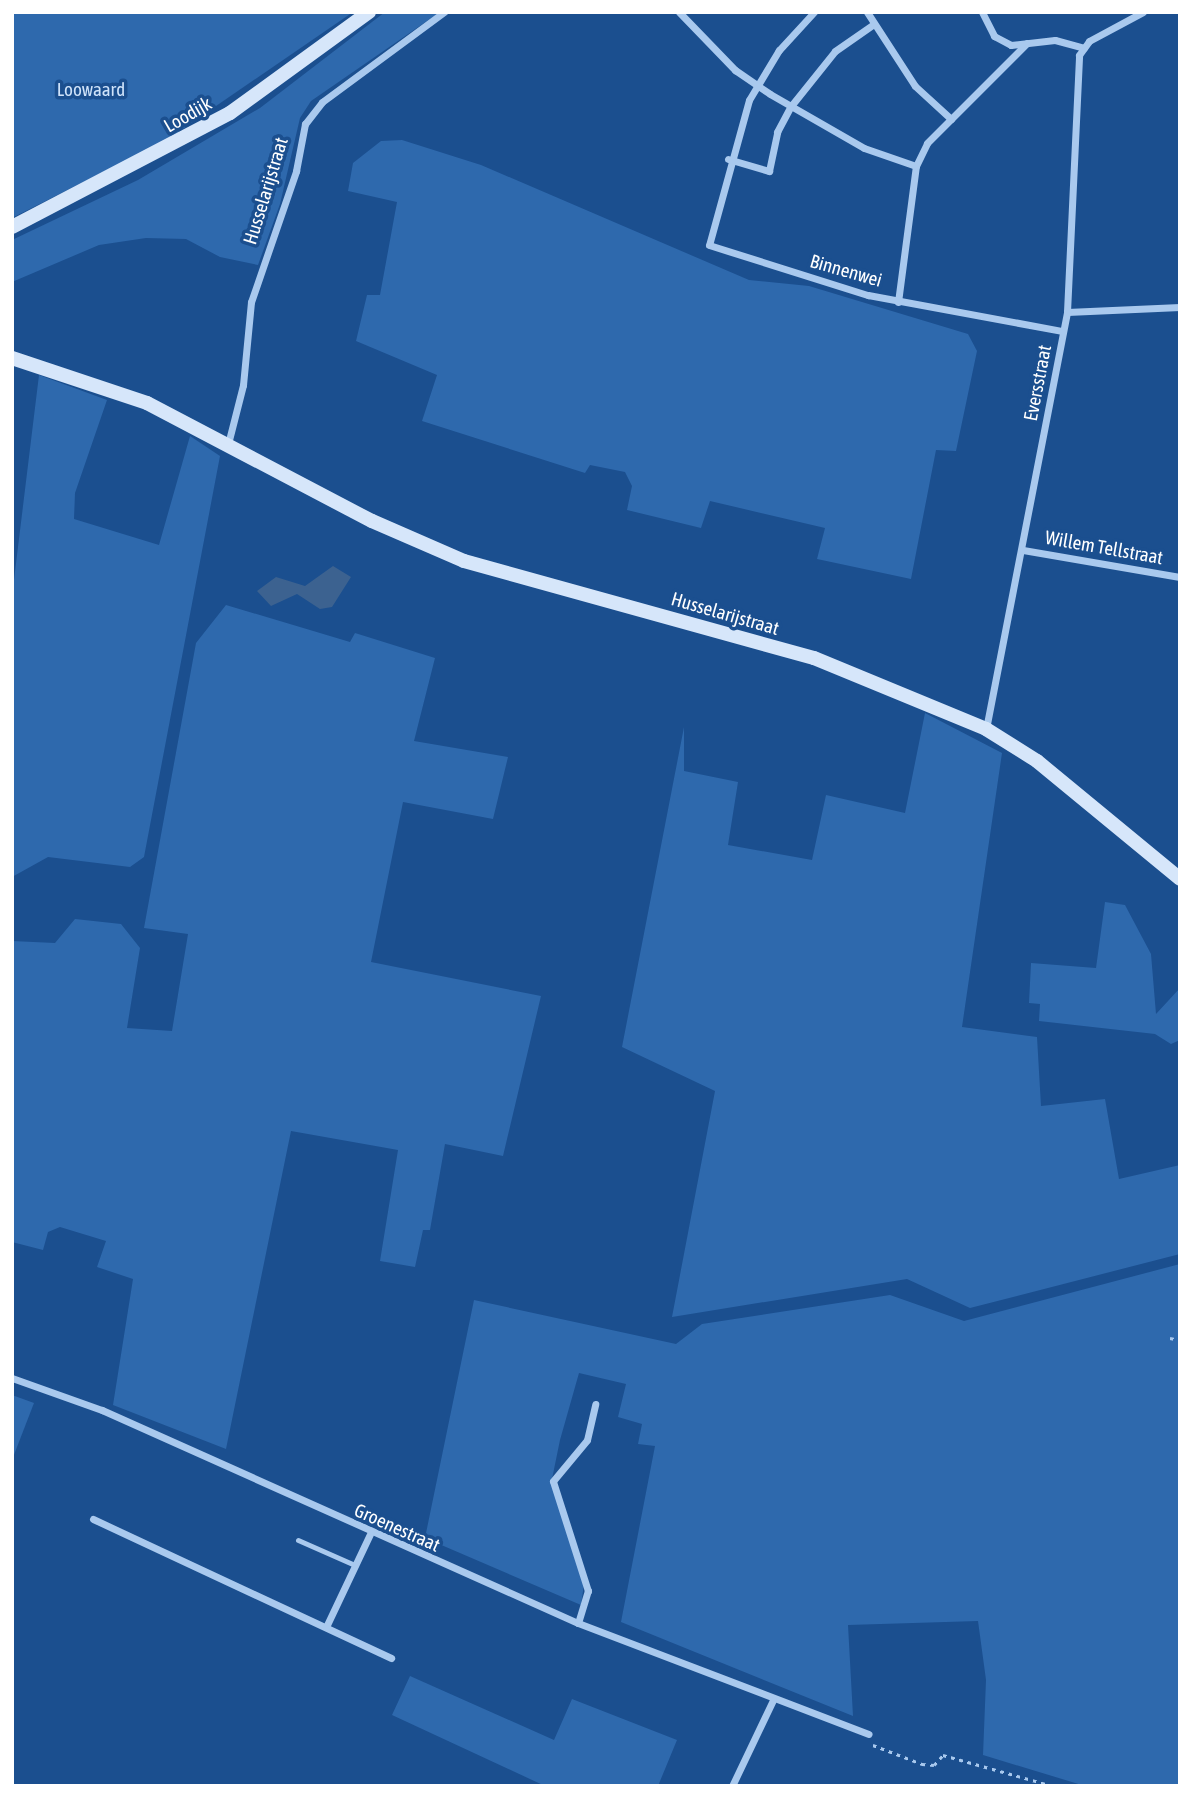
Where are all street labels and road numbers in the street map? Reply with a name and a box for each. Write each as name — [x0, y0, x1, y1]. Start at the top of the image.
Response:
street label: Loodijk — [160, 92, 216, 138]
street label: Husselarijstraat — [239, 135, 293, 247]
street label: Binnenwei — [807, 250, 885, 292]
street label: Eversstraat — [1019, 343, 1057, 423]
street label: Willem Tellstraat — [1043, 526, 1165, 570]
street label: Husselarijstraat — [668, 588, 782, 640]
street label: Groenestraat — [351, 1499, 443, 1557]

